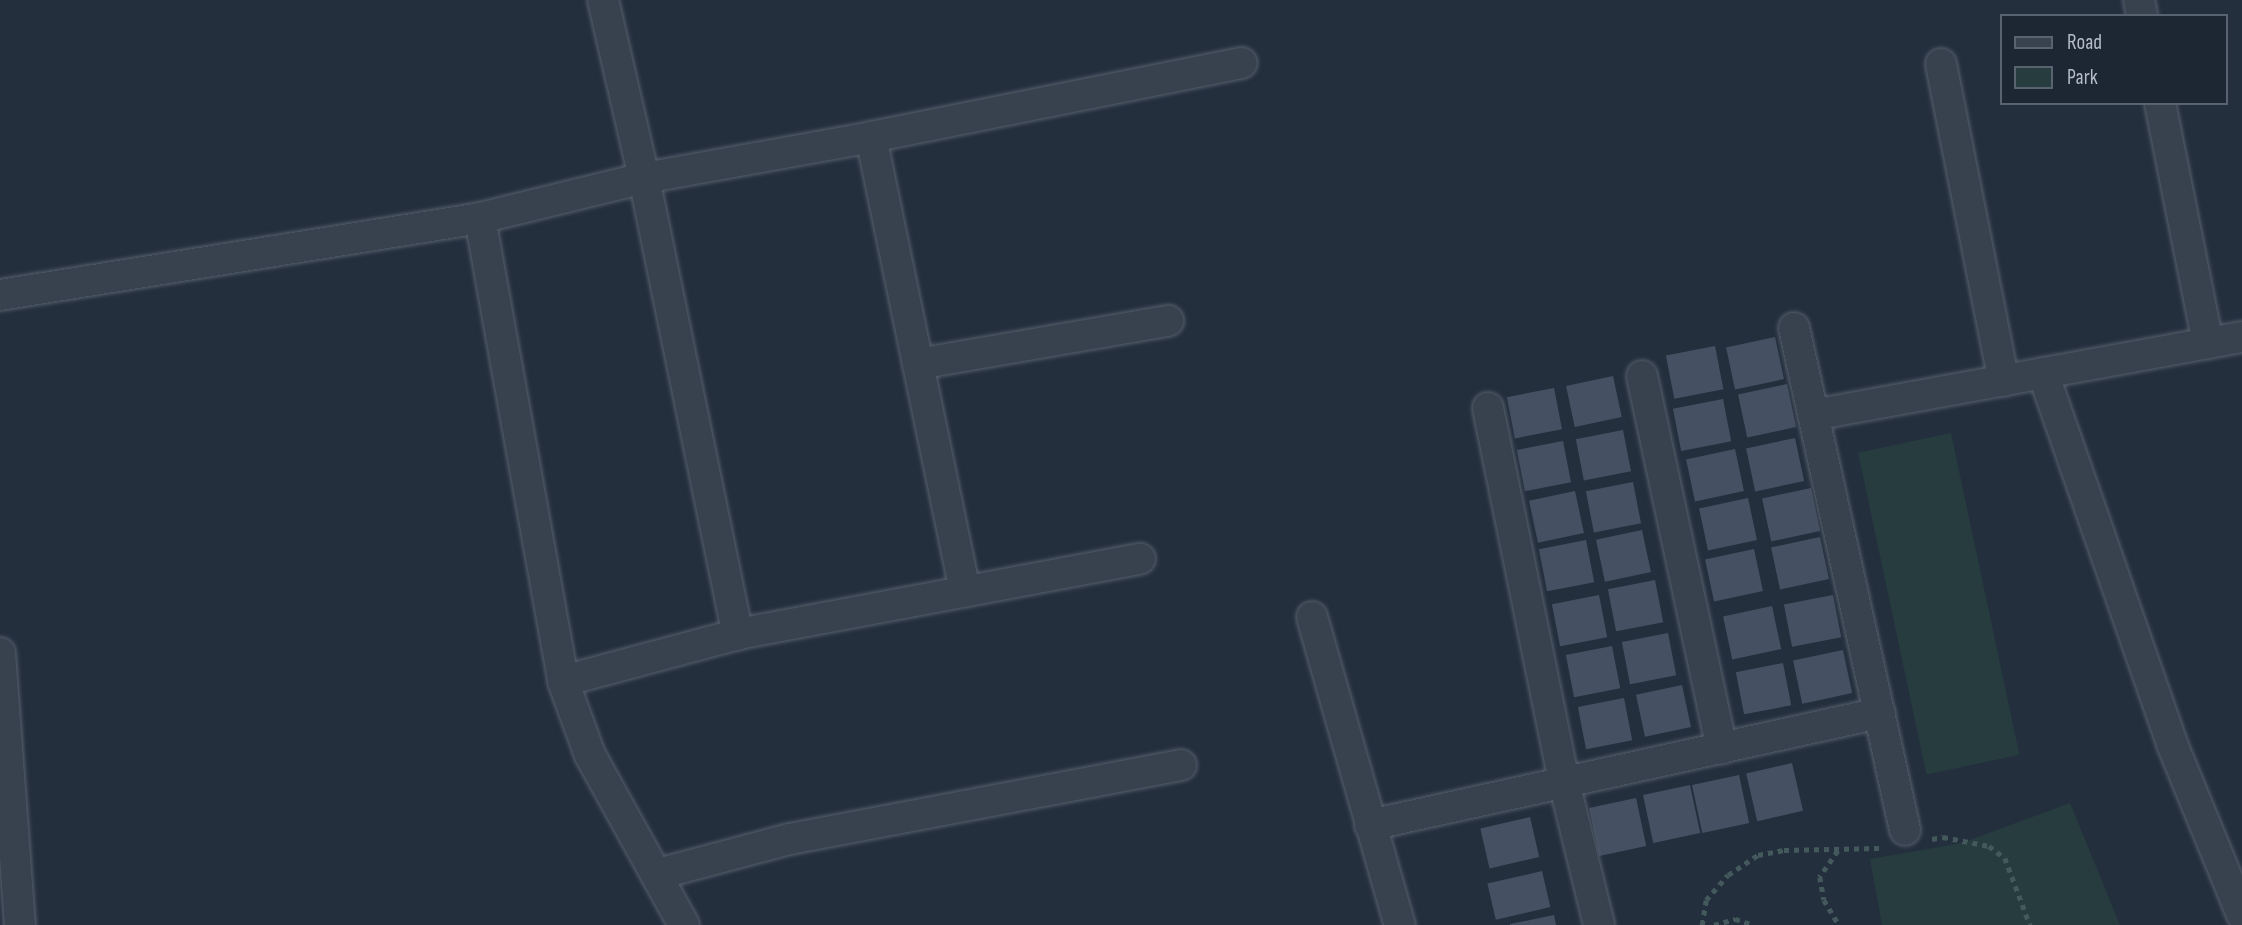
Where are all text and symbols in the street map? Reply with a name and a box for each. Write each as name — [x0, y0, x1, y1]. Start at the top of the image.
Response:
legend — [2000, 14, 2228, 105]
text: Road — [2067, 30, 2102, 55]
text: Park — [2067, 65, 2098, 90]

